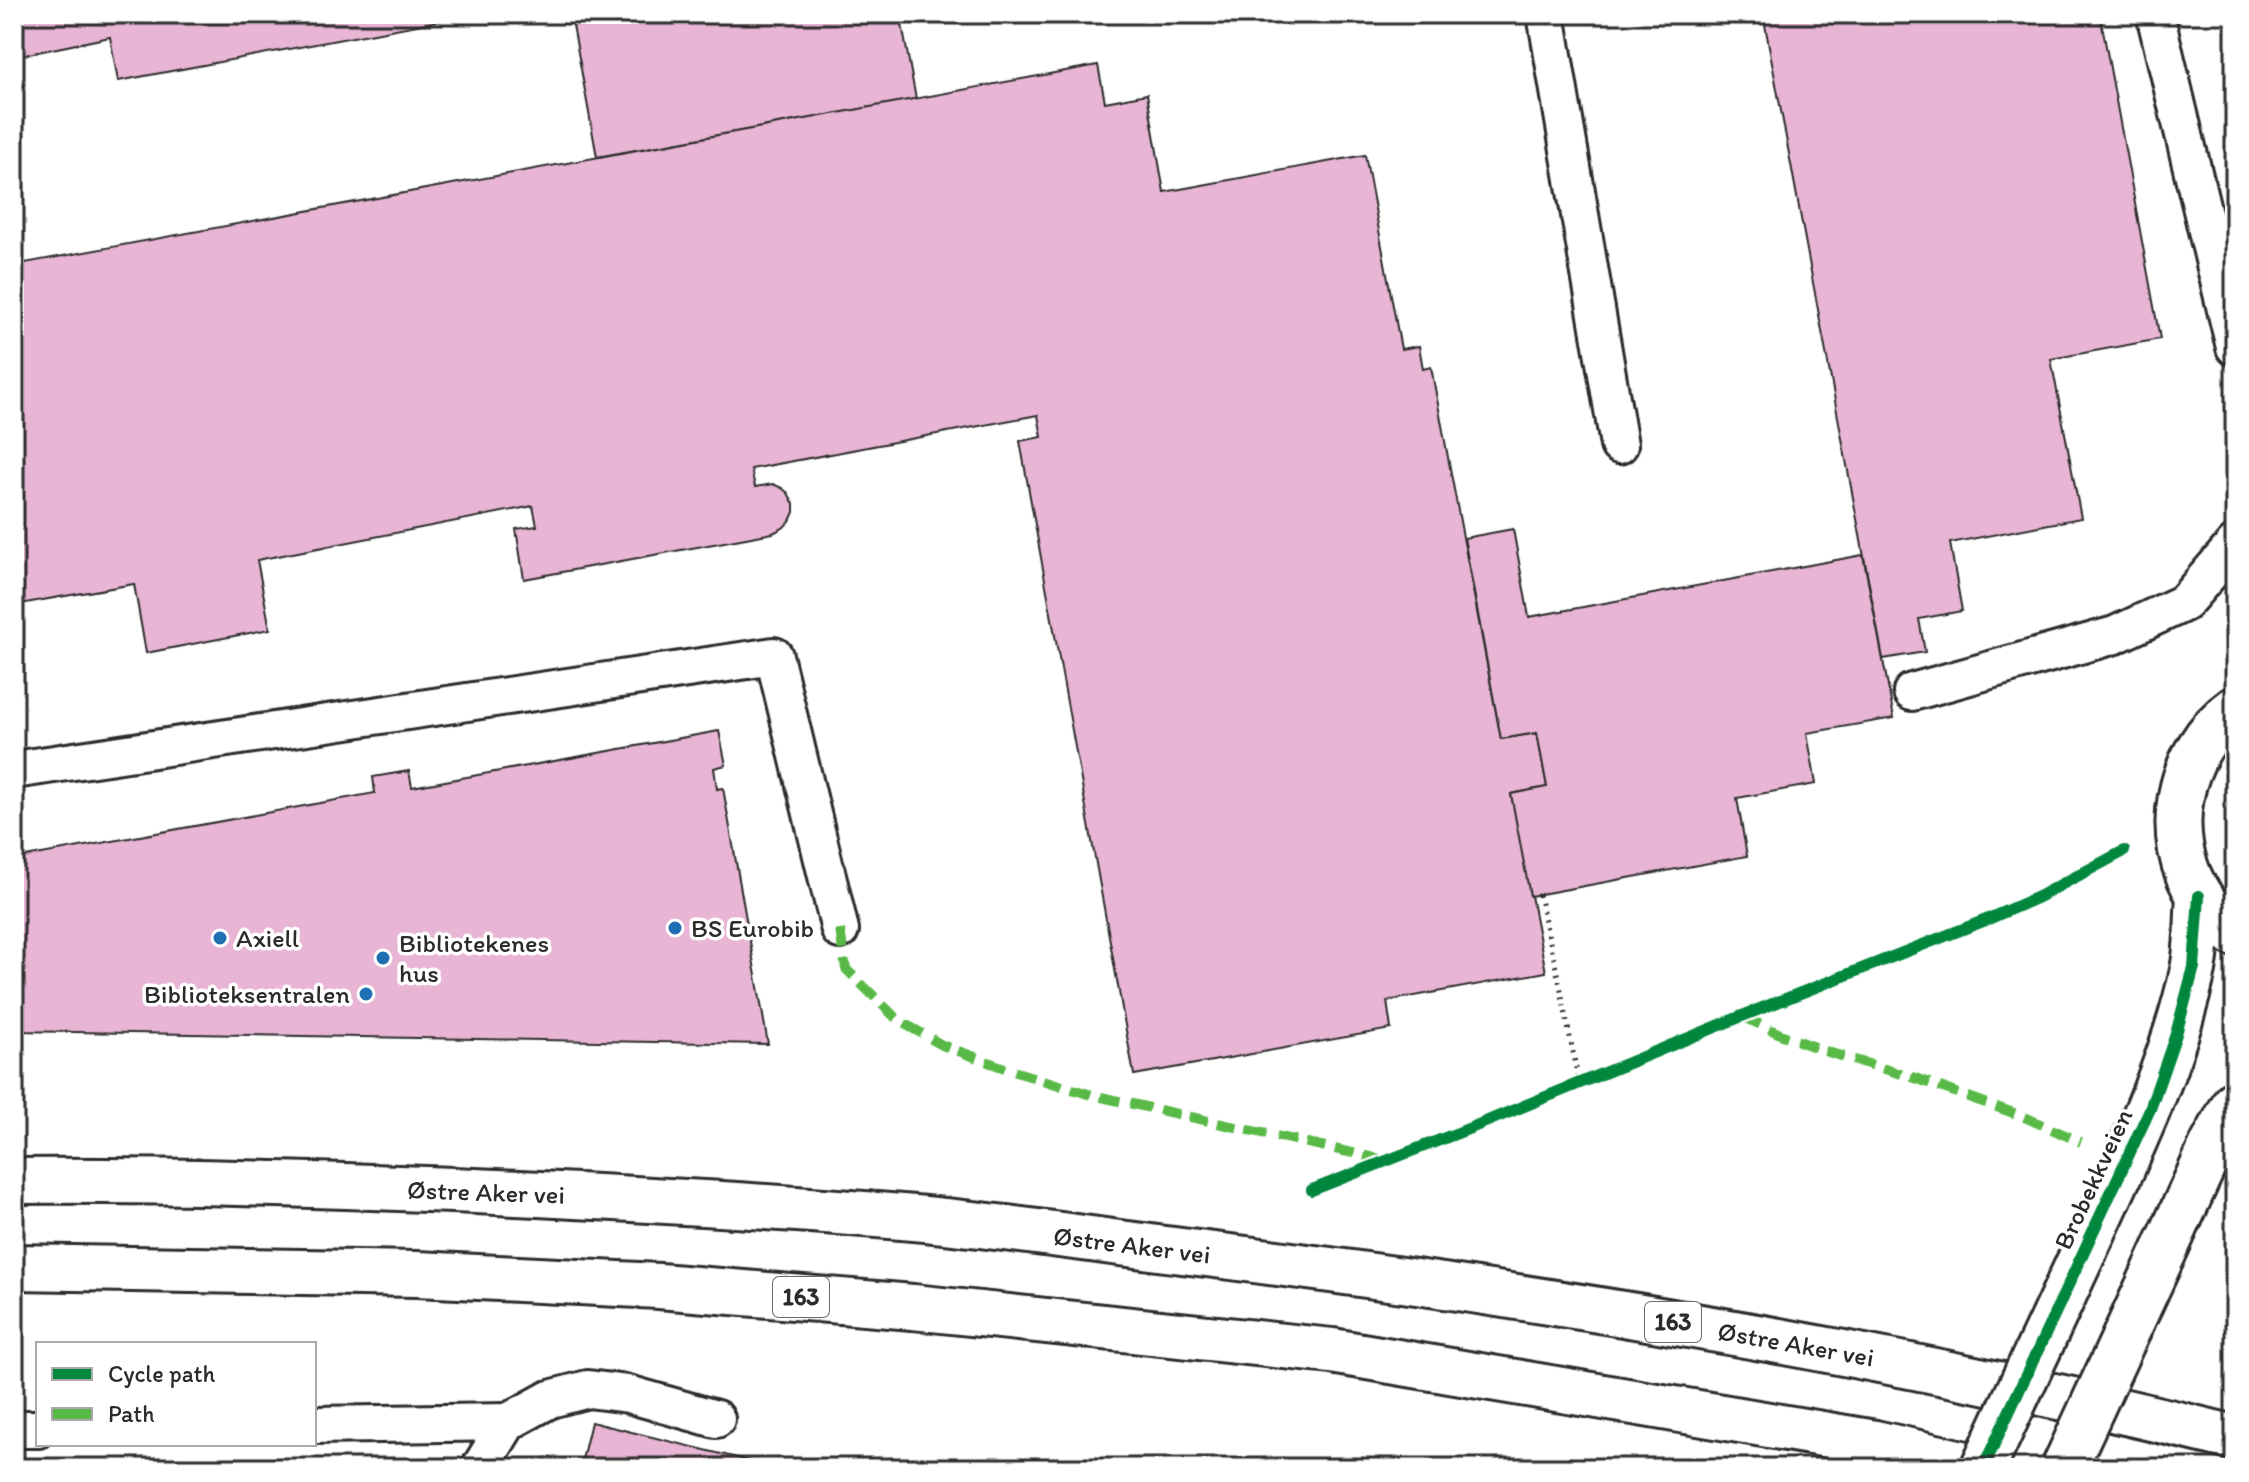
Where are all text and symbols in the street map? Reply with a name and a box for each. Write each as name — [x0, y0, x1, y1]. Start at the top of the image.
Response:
place label: BS Eurobib — [691, 912, 814, 944]
marker: BS Eurobib — [666, 919, 684, 937]
place label: Axiell — [236, 922, 299, 954]
place label: Bibliotekenes hus — [399, 927, 549, 989]
marker: Axiell — [211, 929, 229, 947]
marker: Bibliotekenes hus — [374, 949, 392, 967]
place label: Biblioteksentralen — [144, 978, 350, 1010]
marker: Biblioteksentralen — [357, 985, 375, 1003]
street label: Brobekkveien — [2046, 1103, 2140, 1254]
street label: Østre Aker vei — [406, 1173, 566, 1211]
street label: Østre Aker vei — [1052, 1219, 1212, 1271]
road number: 163 — [773, 1277, 829, 1317]
road number: 163 — [1645, 1302, 1701, 1342]
street label: Østre Aker vei — [1715, 1315, 1877, 1373]
legend — [36, 1342, 316, 1446]
text: Cycle path — [108, 1359, 215, 1388]
text: Path — [108, 1399, 155, 1428]

